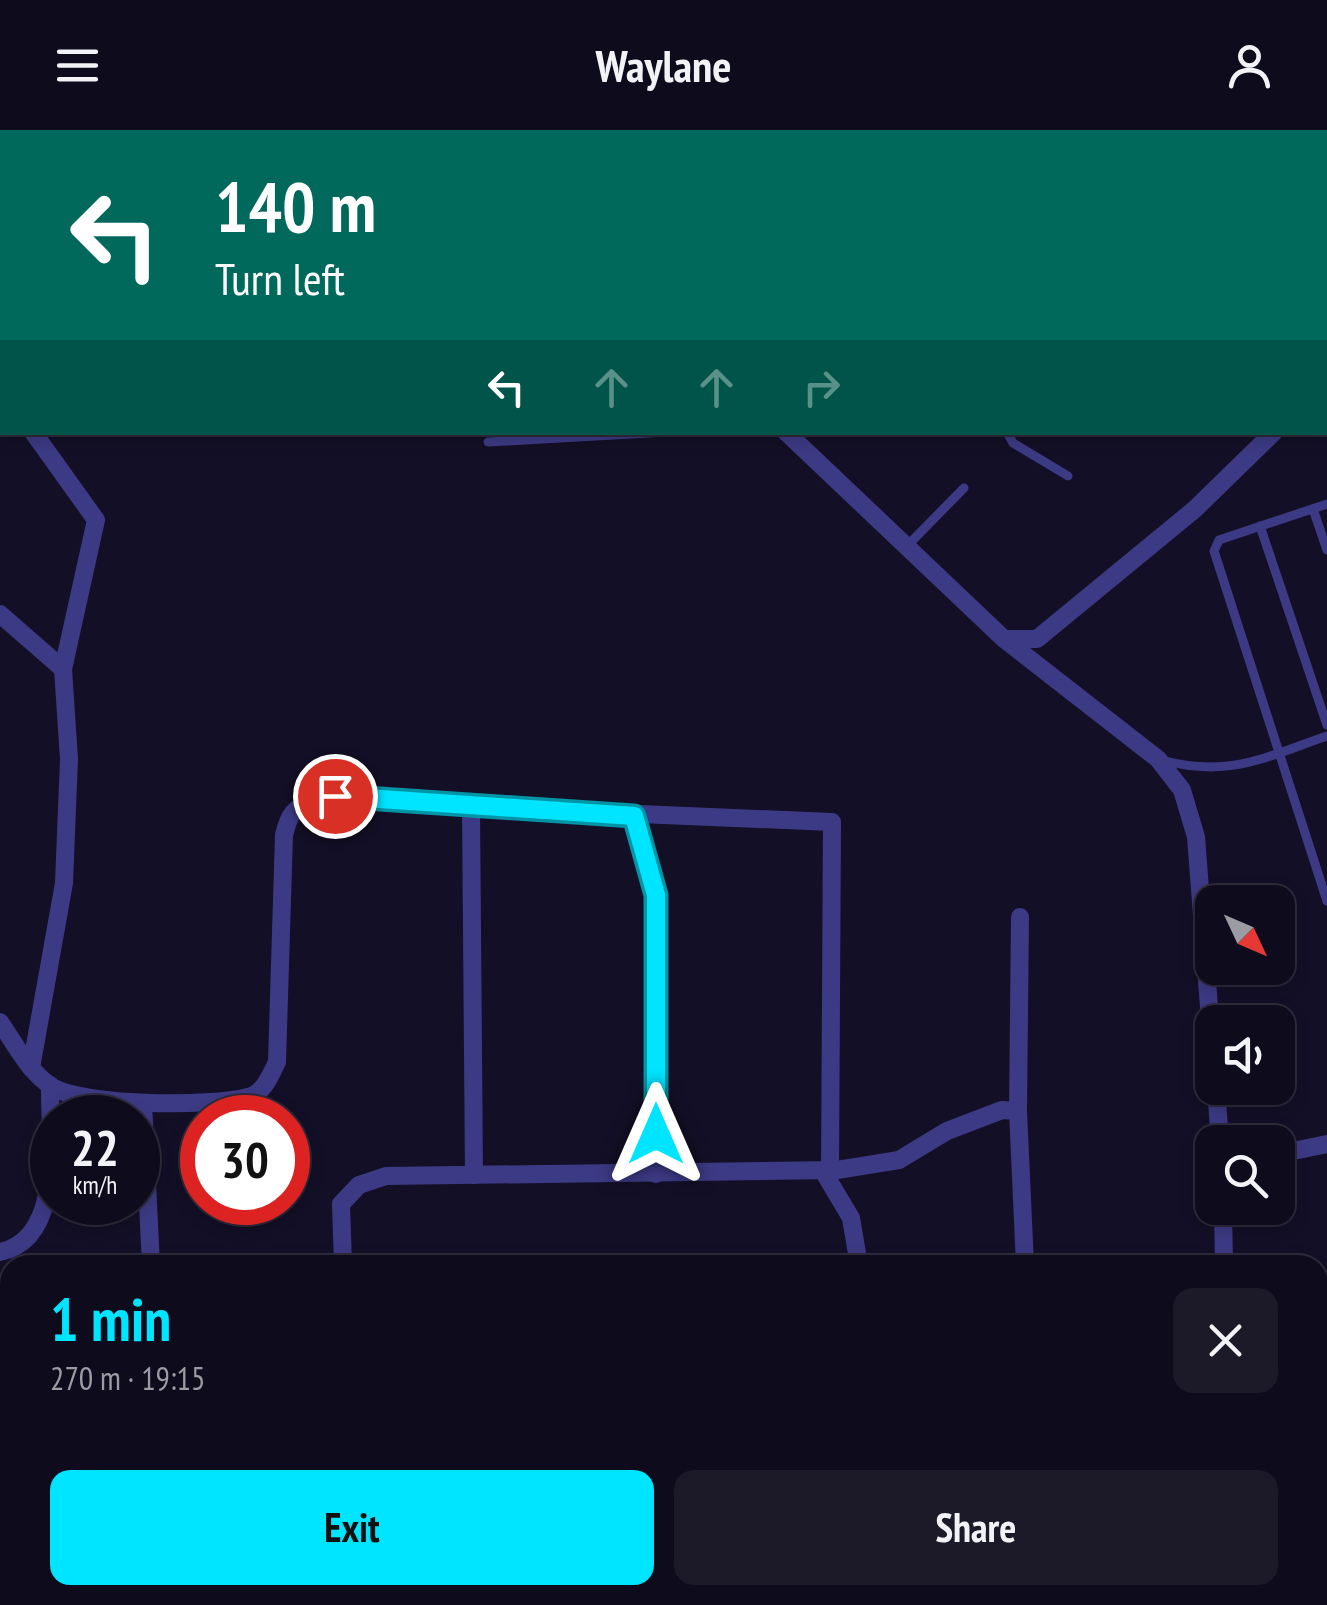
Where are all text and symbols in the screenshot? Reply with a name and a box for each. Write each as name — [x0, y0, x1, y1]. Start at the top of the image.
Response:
text: Waylane — [596, 36, 732, 94]
icon: menu — [50, 38, 105, 93]
icon: person — [1222, 38, 1277, 93]
text: 140 m — [215, 161, 376, 251]
icon: left — [50, 170, 180, 300]
text: Turn left — [215, 249, 345, 307]
icon: left — [479, 360, 534, 415]
icon: ahead — [584, 360, 639, 415]
icon: ahead — [689, 360, 744, 415]
icon: right — [794, 360, 849, 415]
pin — [293, 754, 378, 839]
icon: arrive — [308, 769, 363, 824]
north arrow — [1195, 885, 1295, 985]
map controls — [1195, 885, 1295, 1225]
button: sound — [1195, 1005, 1295, 1105]
position arrow — [604, 1082, 708, 1186]
speed limit sign: 30 — [180, 1095, 310, 1225]
text: 22 — [71, 1115, 119, 1180]
button: search — [1195, 1125, 1295, 1225]
text: km/h — [73, 1169, 117, 1201]
text: 1 min — [50, 1280, 171, 1358]
button: close — [1173, 1288, 1278, 1393]
text: 270 m · 19:15 — [50, 1357, 205, 1399]
button: Exit — [50, 1470, 654, 1585]
button: Share — [674, 1470, 1278, 1585]

